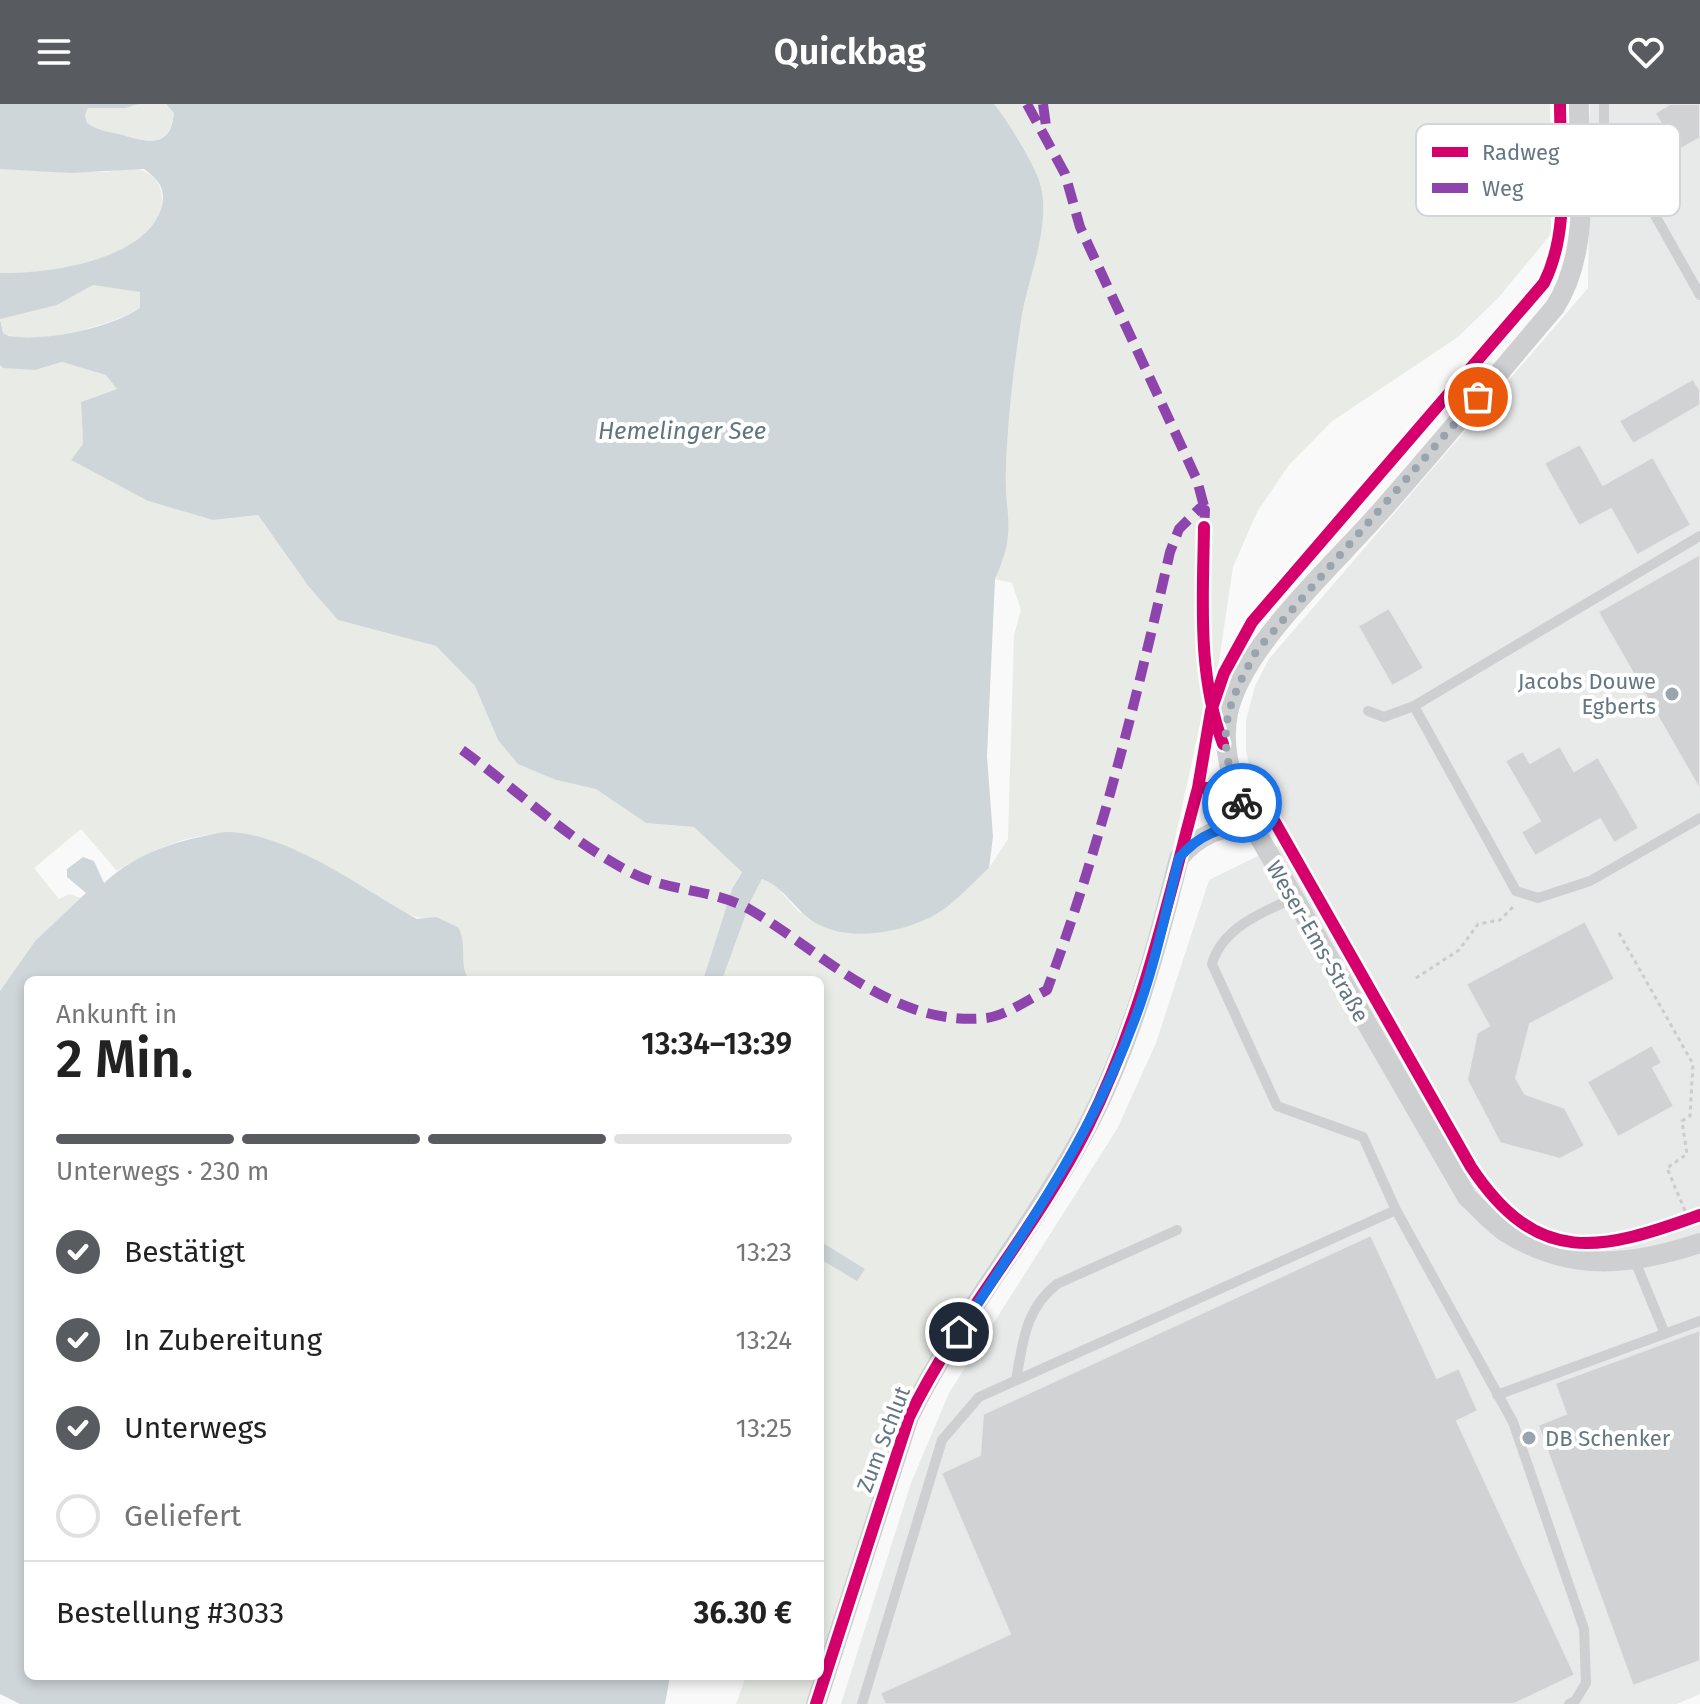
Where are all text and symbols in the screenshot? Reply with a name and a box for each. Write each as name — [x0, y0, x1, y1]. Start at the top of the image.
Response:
icon: menu — [32, 30, 76, 74]
text: Quickbag — [774, 30, 926, 74]
icon: heart — [1624, 30, 1668, 74]
legend — [1416, 124, 1680, 216]
text: Radweg — [1482, 139, 1560, 166]
text: Weg — [1482, 175, 1524, 202]
pin — [1444, 363, 1512, 431]
icon: bag — [1456, 375, 1500, 419]
water label: Hemelinger See — [598, 417, 766, 445]
place label: Jacobs Douwe Egberts — [1518, 668, 1656, 720]
marker: Jacobs Douwe Egberts — [1663, 685, 1681, 703]
courier — [1202, 763, 1282, 843]
icon: bike — [1220, 781, 1264, 825]
street label: Weser-Ems-Straße — [1260, 856, 1375, 1027]
text: Ankunft in — [56, 999, 177, 1030]
text: 13:34–13:39 — [641, 1026, 792, 1062]
text: 2 Min. — [56, 1028, 193, 1091]
text: Unterwegs · 230 m — [56, 1156, 269, 1187]
icon: check — [56, 1230, 100, 1274]
text: Bestätigt — [124, 1234, 245, 1270]
text: 13:23 — [736, 1237, 792, 1268]
pin — [925, 1298, 993, 1366]
icon: home — [937, 1310, 981, 1354]
icon: check — [56, 1318, 100, 1362]
text: In Zubereitung — [124, 1322, 322, 1358]
text: 13:24 — [736, 1325, 792, 1356]
street label: Zum Schlut — [851, 1382, 916, 1496]
icon: check — [56, 1406, 100, 1450]
text: Unterwegs — [124, 1410, 267, 1446]
text: 13:25 — [736, 1413, 792, 1444]
place label: DB Schenker — [1545, 1425, 1671, 1452]
marker: DB Schenker — [1520, 1429, 1538, 1447]
text: Geliefert — [124, 1498, 241, 1534]
text: Bestellung #3033 — [56, 1595, 284, 1631]
text: 36.30 € — [694, 1595, 792, 1631]

